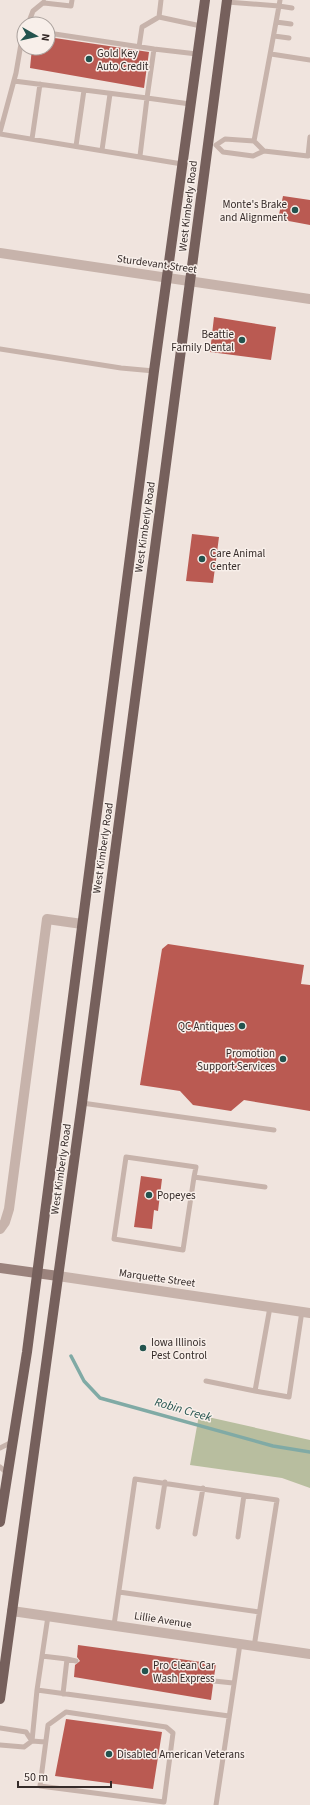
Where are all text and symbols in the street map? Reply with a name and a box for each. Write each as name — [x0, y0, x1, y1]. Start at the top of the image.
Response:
north arrow — [16, 16, 56, 56]
text: N — [37, 33, 53, 42]
place label: Gold Key Auto Credit — [97, 46, 149, 74]
marker: Gold Key Auto Credit — [84, 54, 94, 64]
street label: West Kimberly Road — [175, 160, 201, 252]
place label: Monte's Brake and Alignment — [220, 197, 288, 225]
marker: Monte's Brake and Alignment — [290, 205, 300, 215]
street label: Sturdevant Street — [116, 251, 198, 277]
place label: Beattie Family Dental — [171, 327, 235, 355]
marker: Beattie Family Dental — [237, 335, 247, 345]
street label: West Kimberly Road — [131, 481, 159, 573]
place label: Care Animal Center — [210, 546, 266, 574]
marker: Care Animal Center — [197, 554, 207, 564]
street label: West Kimberly Road — [89, 802, 117, 894]
place label: QC Antiques — [178, 1019, 234, 1034]
marker: QC Antiques — [237, 1021, 247, 1031]
place label: Promotion Support Services — [197, 1046, 275, 1074]
marker: Promotion Support Services — [278, 1054, 288, 1064]
street label: West Kimberly Road — [47, 1123, 75, 1215]
place label: Popeyes — [157, 1188, 196, 1203]
marker: Popeyes — [144, 1190, 154, 1200]
street label: Marquette Street — [118, 1265, 196, 1291]
place label: Iowa Illinois Pest Control — [151, 1335, 207, 1363]
marker: Iowa Illinois Pest Control — [138, 1343, 148, 1353]
water label: Robin Creek — [153, 1394, 214, 1426]
street label: Lillie Avenue — [133, 1608, 193, 1632]
place label: Pro Clean Car Wash Express — [153, 1658, 215, 1686]
marker: Pro Clean Car Wash Express — [140, 1666, 150, 1676]
place label: Disabled American Veterans — [117, 1747, 245, 1762]
marker: Disabled American Veterans — [104, 1749, 114, 1759]
scale bar — [18, 1763, 111, 1789]
text: 50 m — [24, 1769, 48, 1786]

